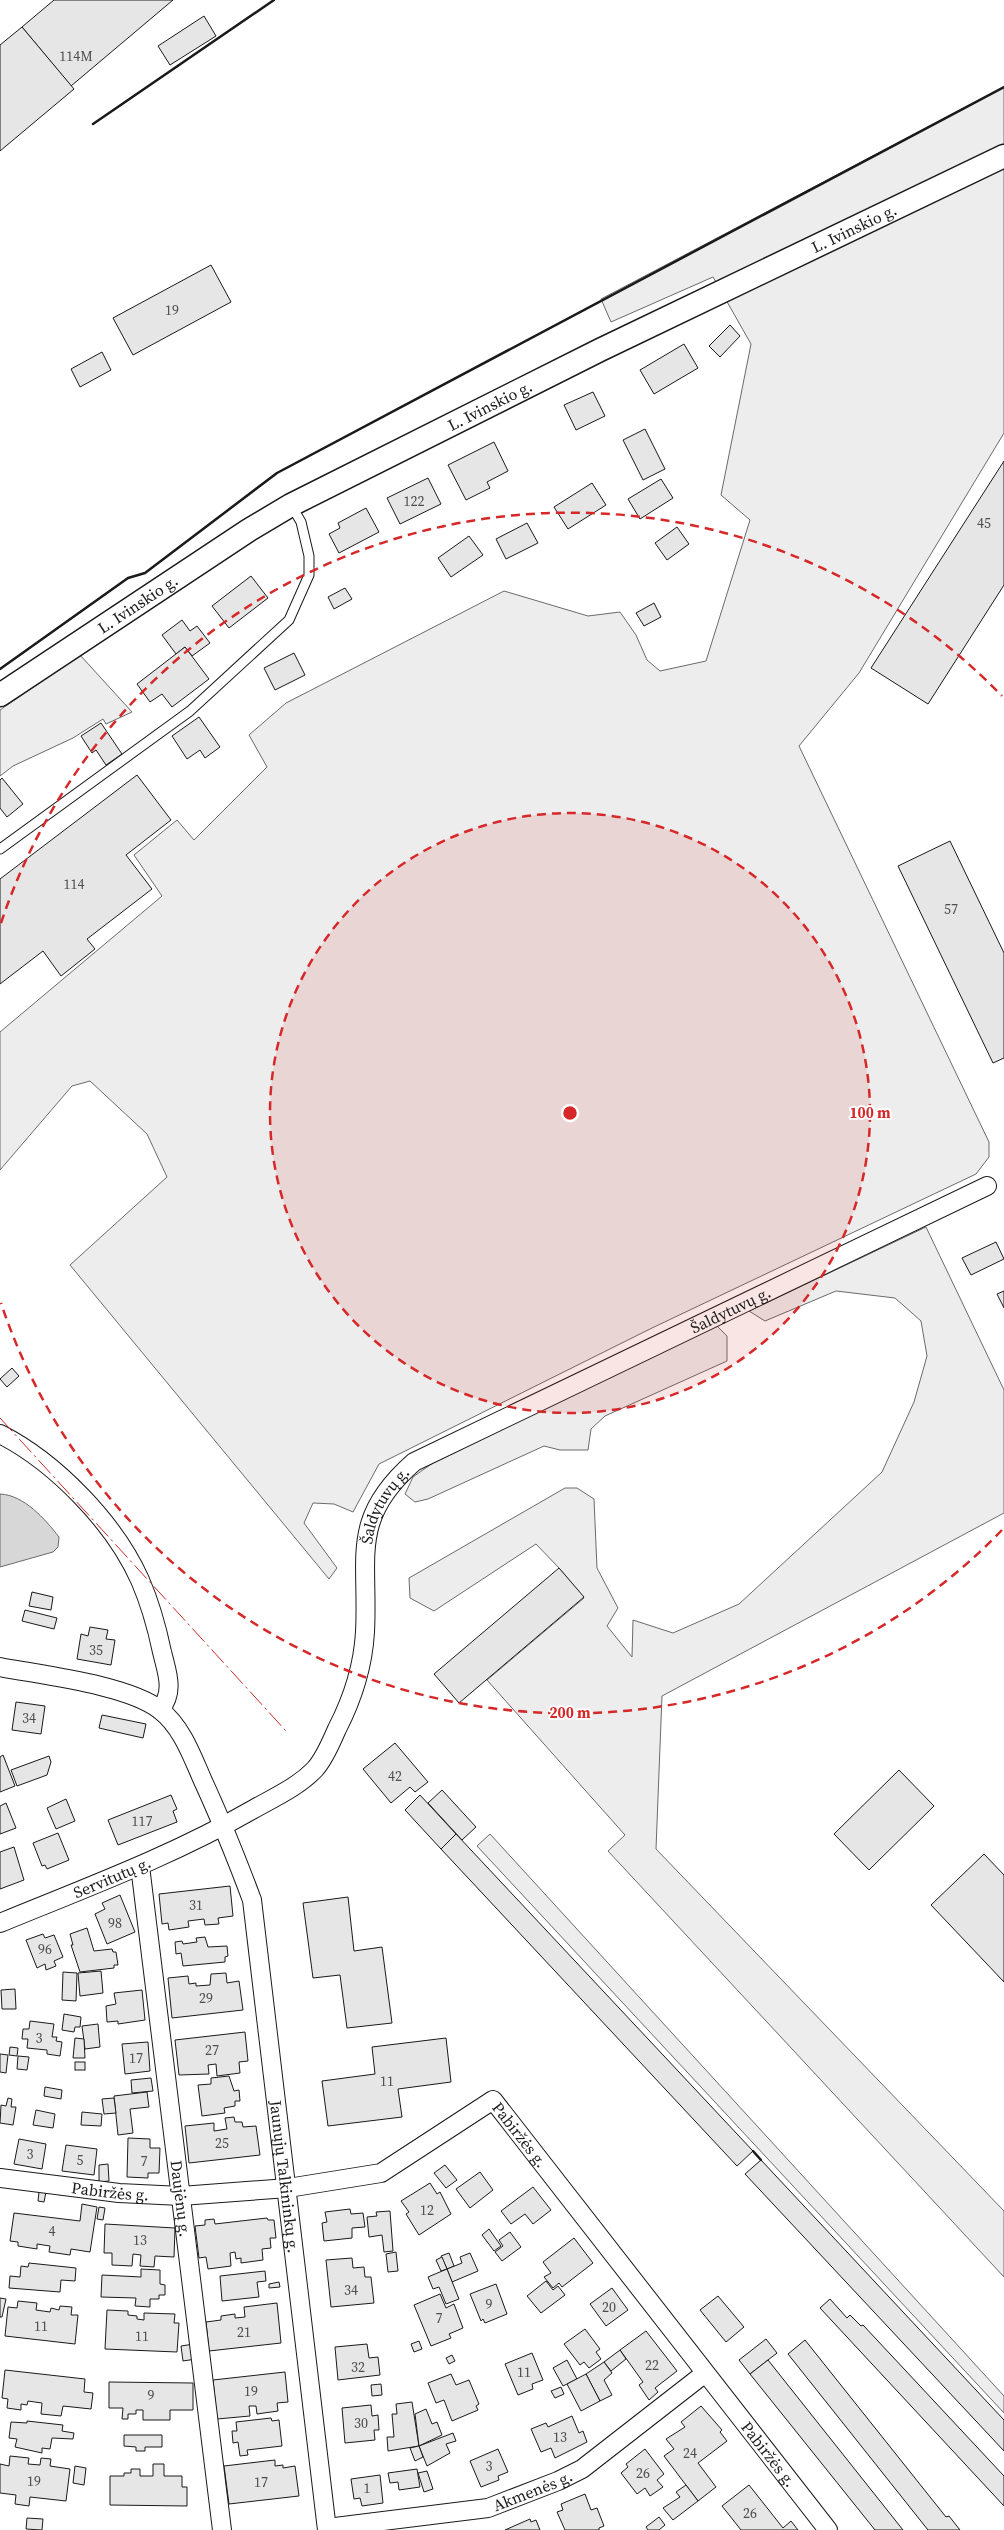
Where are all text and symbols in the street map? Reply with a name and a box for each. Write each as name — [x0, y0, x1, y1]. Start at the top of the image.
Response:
house number: 114M — [59, 46, 93, 66]
street label: L. Ivinskio g. — [808, 198, 900, 258]
house number: 19 — [165, 300, 179, 320]
street label: L. Ivinskio g. — [444, 375, 536, 436]
house number: 122 — [404, 491, 425, 511]
house number: 45 — [977, 513, 991, 533]
street label: L. Ivinskio g. — [93, 569, 182, 638]
house number: 114 — [64, 874, 85, 894]
house number: 57 — [944, 899, 958, 919]
text: 100 m — [849, 1102, 891, 1123]
centre of rings — [561, 1104, 579, 1122]
street label: Šaldytuvų g. — [686, 1281, 774, 1338]
street label: Šaldytuvų g. — [355, 1461, 414, 1545]
house number: 35 — [89, 1640, 103, 1660]
text: 200 m — [549, 1702, 591, 1723]
house number: 34 — [22, 1708, 36, 1728]
house number: 42 — [388, 1766, 402, 1786]
house number: 117 — [132, 1811, 153, 1831]
street label: Servitutų g. — [70, 1851, 154, 1903]
house number: 31 — [189, 1895, 203, 1915]
house number: 98 — [108, 1913, 122, 1933]
house number: 96 — [38, 1939, 52, 1959]
house number: 29 — [199, 1988, 213, 2008]
house number: 3 — [36, 2028, 43, 2048]
house number: 27 — [205, 2040, 219, 2060]
house number: 17 — [129, 2048, 143, 2068]
house number: 11 — [380, 2071, 394, 2091]
street label: Pabiržės g. — [487, 2097, 552, 2172]
street label: Jaunųjų Talkininkų g. — [265, 2098, 305, 2254]
house number: 25 — [215, 2133, 229, 2153]
house number: 3 — [27, 2144, 34, 2164]
house number: 5 — [77, 2150, 84, 2170]
house number: 7 — [141, 2151, 148, 2171]
street label: Daujėnų g. — [165, 2159, 197, 2238]
street label: Pabiržės g. — [70, 2176, 149, 2205]
house number: 12 — [420, 2200, 434, 2220]
house number: 4 — [49, 2221, 56, 2241]
house number: 13 — [133, 2230, 147, 2250]
house number: 34 — [344, 2280, 358, 2300]
house number: 9 — [486, 2294, 493, 2314]
house number: 20 — [602, 2297, 616, 2317]
house number: 7 — [436, 2308, 443, 2328]
house number: 11 — [34, 2316, 48, 2336]
house number: 21 — [237, 2322, 251, 2342]
house number: 11 — [135, 2326, 149, 2346]
house number: 22 — [645, 2355, 659, 2375]
house number: 32 — [351, 2357, 365, 2377]
house number: 11 — [517, 2362, 531, 2382]
house number: 19 — [244, 2381, 258, 2401]
house number: 9 — [148, 2385, 155, 2405]
house number: 30 — [354, 2413, 368, 2433]
street label: Pabiržės g. — [736, 2417, 801, 2491]
house number: 13 — [553, 2427, 567, 2447]
house number: 24 — [683, 2443, 697, 2463]
house number: 3 — [486, 2456, 493, 2476]
house number: 26 — [636, 2463, 650, 2483]
street label: Akmenės g. — [490, 2465, 576, 2516]
house number: 19 — [27, 2471, 41, 2491]
house number: 17 — [254, 2472, 268, 2492]
house number: 1 — [364, 2478, 371, 2498]
house number: 26 — [743, 2503, 757, 2523]

